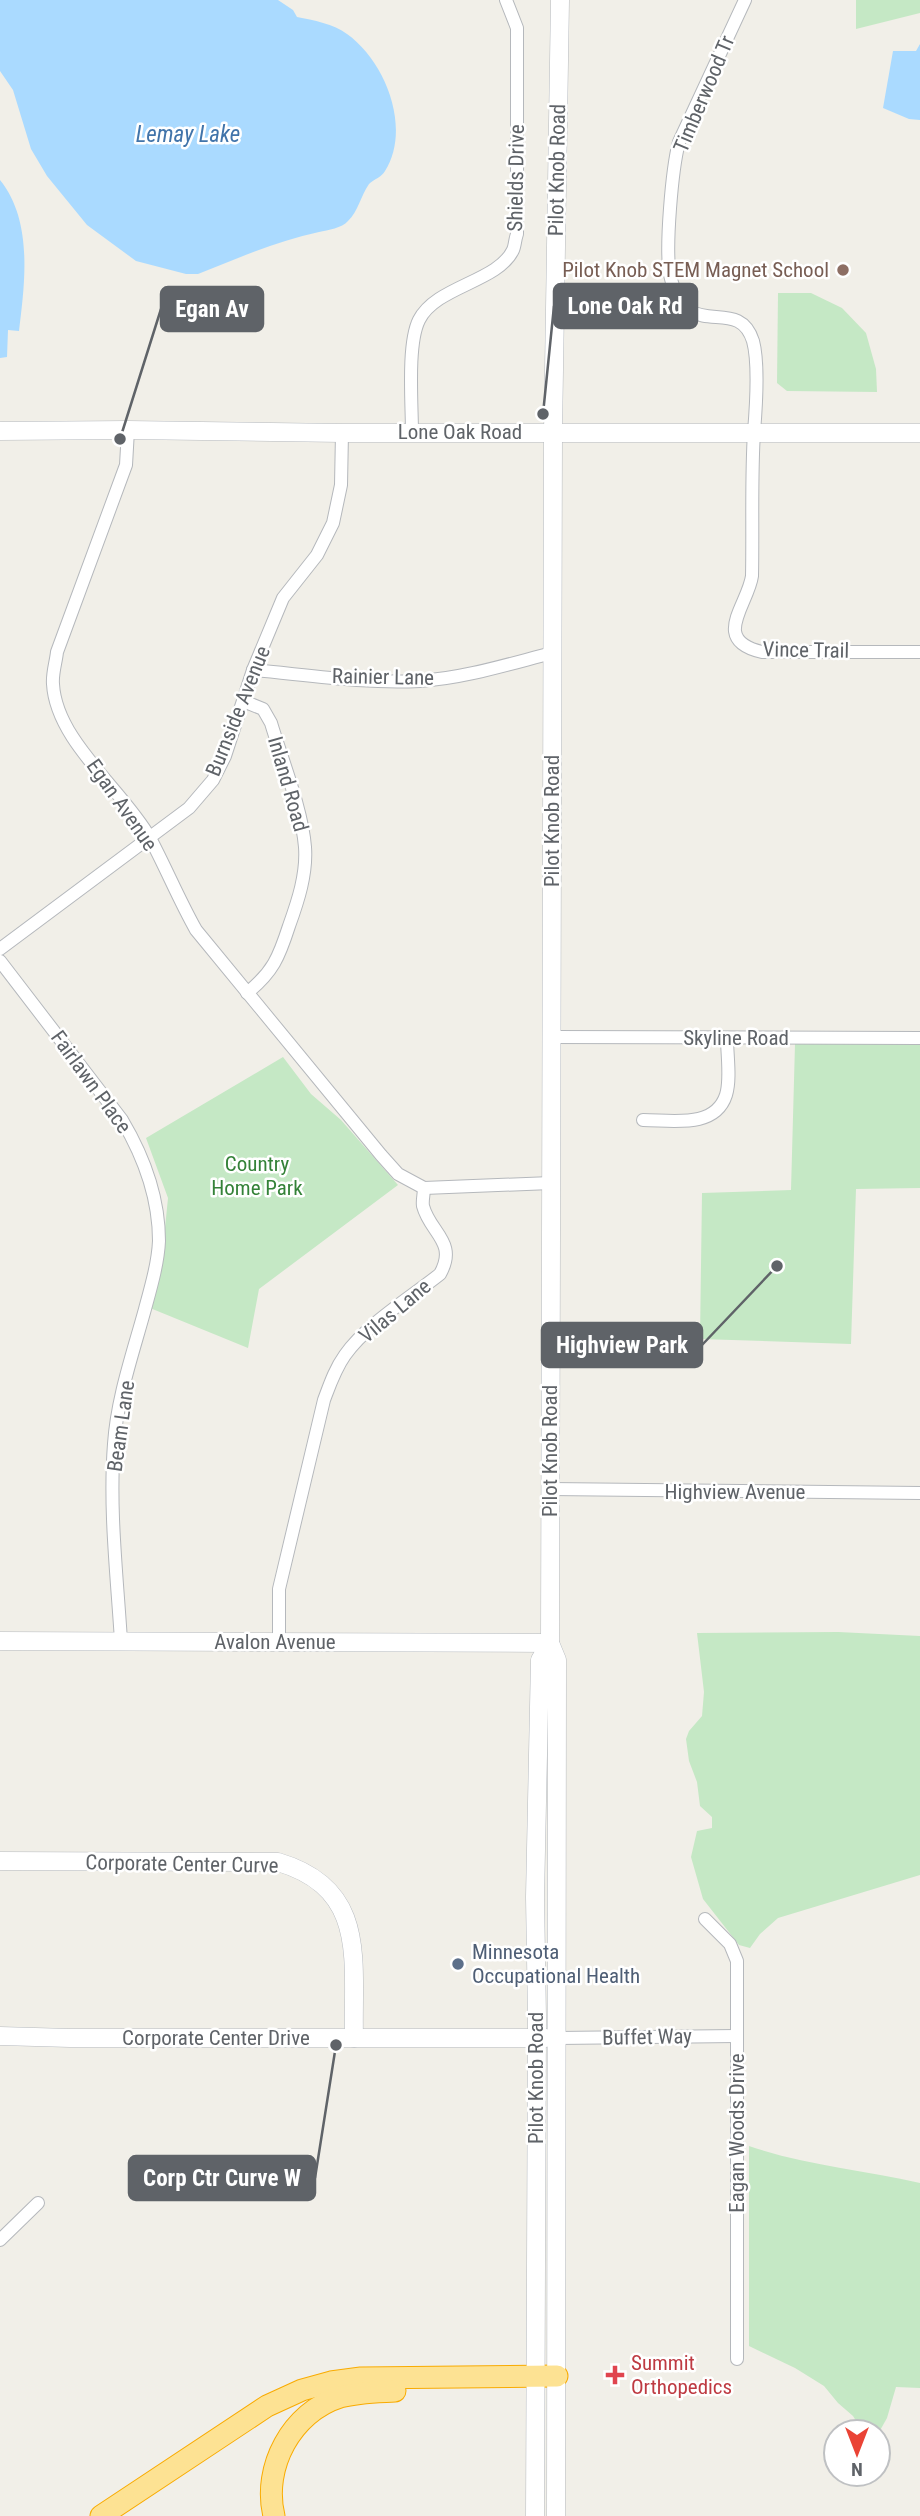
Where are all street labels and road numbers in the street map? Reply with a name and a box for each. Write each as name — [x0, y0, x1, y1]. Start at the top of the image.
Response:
street label: Timberwood Tr — [669, 32, 739, 156]
street label: Pilot Knob Road — [544, 104, 570, 236]
street label: Shields Drive — [503, 124, 529, 232]
street label: Lone Oak Road — [398, 420, 522, 444]
street label: Vince Trail — [763, 637, 849, 663]
street label: Burnside Avenue — [201, 642, 275, 780]
street label: Rainier Lane — [332, 664, 434, 690]
street label: Inland Road — [263, 734, 313, 834]
street label: Egan Avenue — [82, 755, 162, 855]
street label: Pilot Knob Road — [540, 755, 564, 887]
street label: Fairlawn Place — [46, 1026, 136, 1138]
street label: Skyline Road — [683, 1026, 789, 1050]
street label: Vilas Lane — [354, 1274, 436, 1348]
street label: Beam Lane — [103, 1379, 139, 1473]
street label: Pilot Knob Road — [538, 1385, 562, 1517]
street label: Highview Avenue — [665, 1480, 806, 1504]
street label: Avalon Avenue — [214, 1630, 336, 1654]
street label: Corporate Center Curve — [85, 1850, 279, 1878]
street label: Pilot Knob Road — [524, 2012, 548, 2144]
street label: Buffet Way — [602, 2024, 692, 2050]
street label: Corporate Center Drive — [122, 2026, 310, 2050]
street label: Eagan Woods Drive — [725, 2053, 749, 2213]

